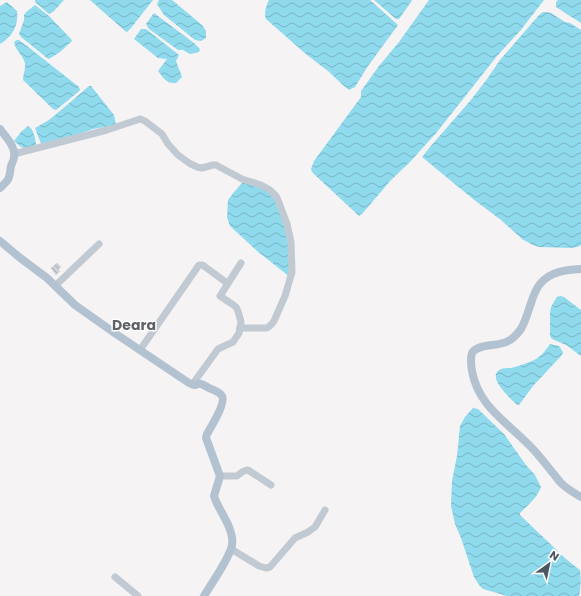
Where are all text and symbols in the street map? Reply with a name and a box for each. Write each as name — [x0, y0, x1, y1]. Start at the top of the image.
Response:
district label: Deara — [112, 315, 156, 335]
north arrow — [529, 544, 569, 584]
text: N — [547, 547, 562, 565]

